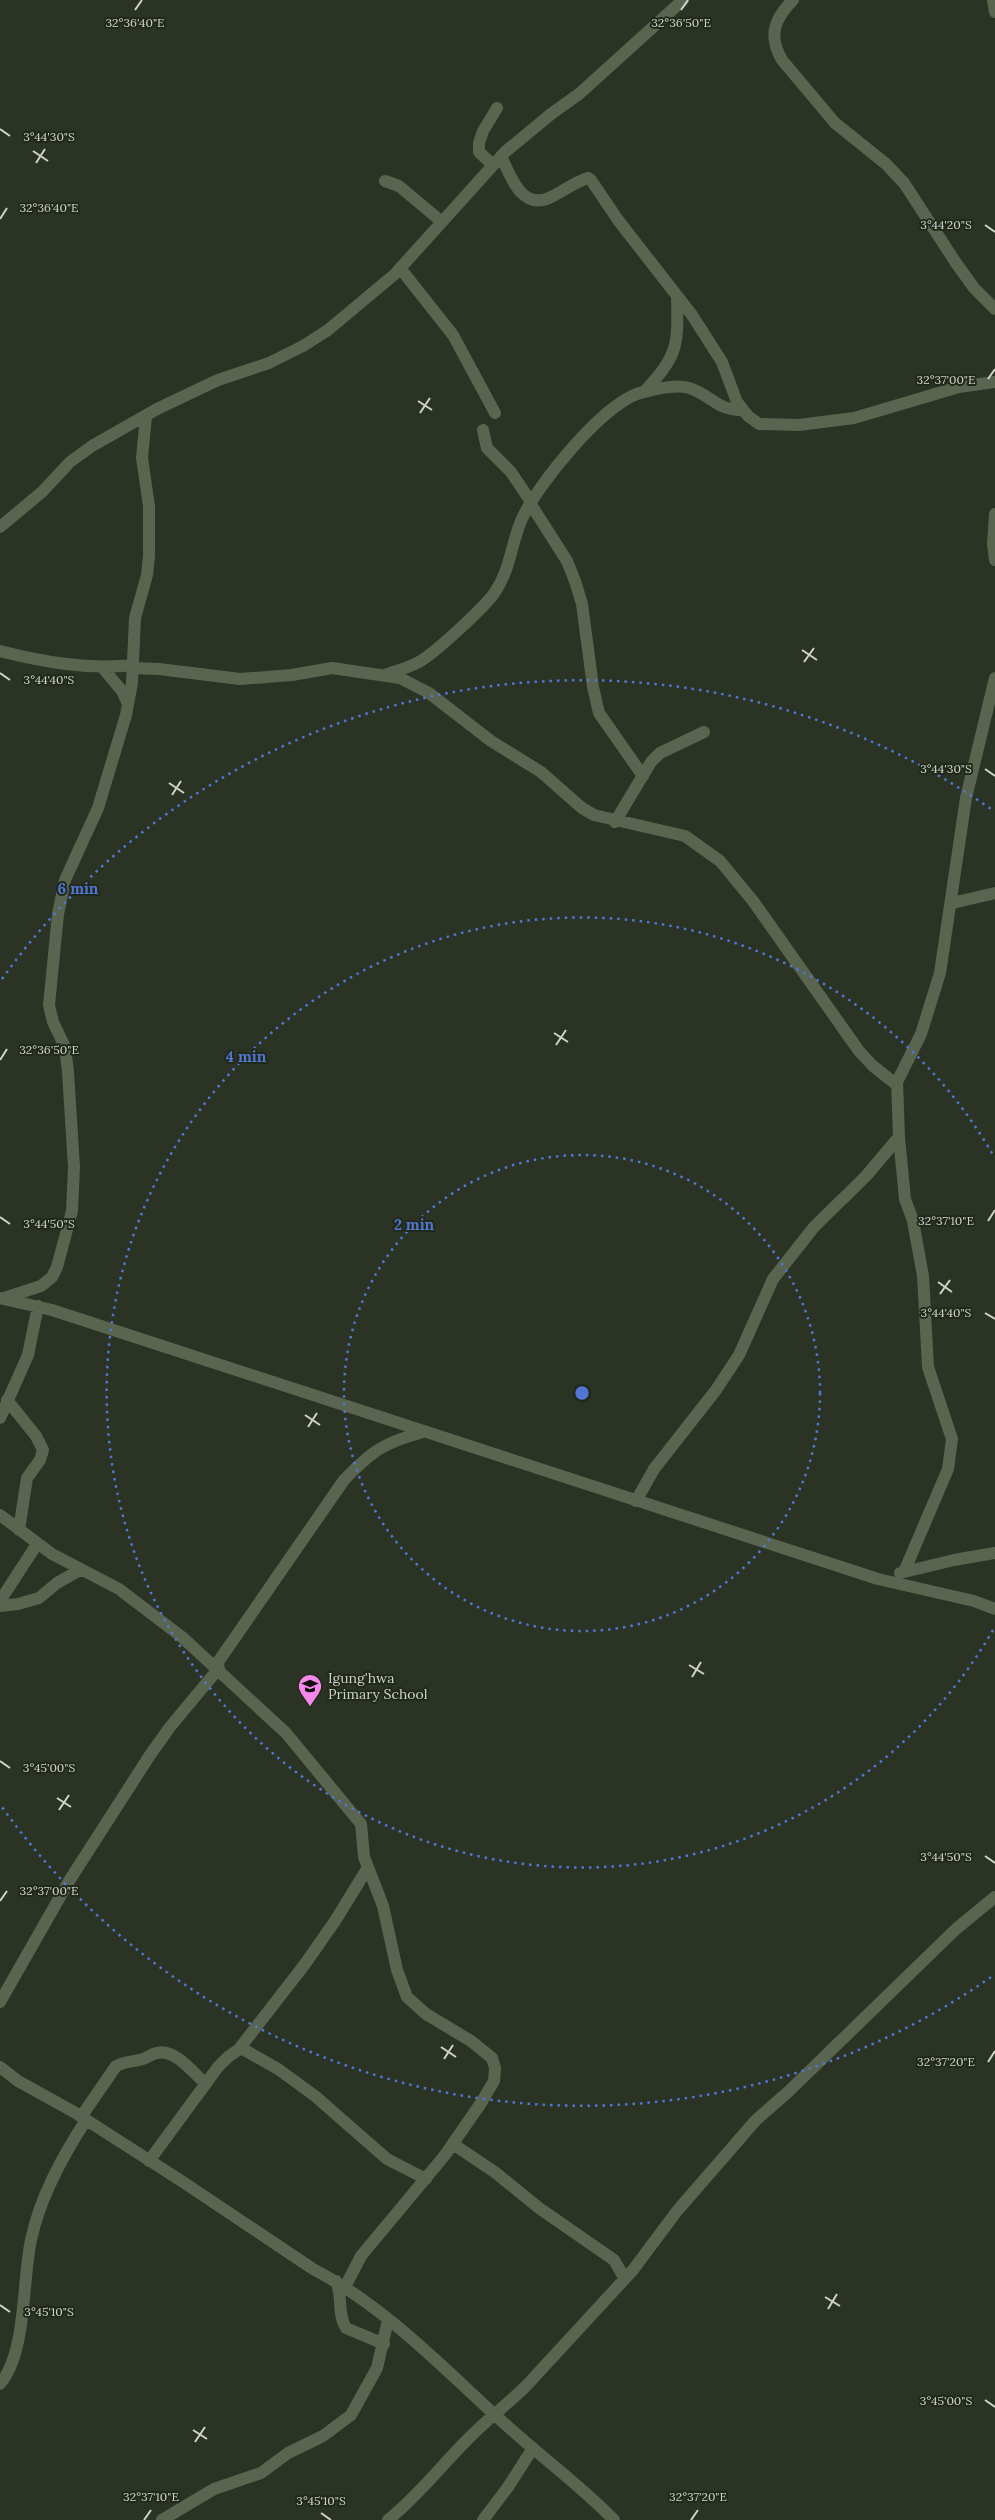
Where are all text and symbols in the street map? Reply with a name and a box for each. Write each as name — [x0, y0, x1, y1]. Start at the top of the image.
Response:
text: 32°36'40"E — [105, 15, 165, 30]
text: 32°36'50"E — [651, 15, 711, 30]
text: 3°44'30"S — [23, 129, 75, 144]
text: 32°36'40"E — [19, 200, 79, 215]
text: 3°44'20"S — [920, 217, 972, 232]
text: 32°37'00"E — [917, 372, 975, 387]
text: 3°44'40"S — [24, 672, 75, 687]
text: 3°44'30"S — [920, 761, 972, 776]
text: 6 min — [58, 879, 99, 898]
text: 32°36'50"E — [19, 1042, 79, 1057]
text: 4 min — [226, 1047, 267, 1066]
text: 32°37'10"E — [918, 1213, 974, 1228]
text: 2 min — [394, 1215, 435, 1234]
text: 3°44'50"S — [23, 1216, 75, 1231]
text: 3°44'40"S — [921, 1305, 972, 1320]
centre of rings — [573, 1384, 591, 1402]
place label: Igung'hwa Primary School — [328, 1669, 428, 1703]
school or university icon: Igung'hwa Primary School — [297, 1673, 323, 1707]
text: 3°45'00"S — [23, 1760, 75, 1775]
text: 3°44'50"S — [920, 1849, 972, 1864]
text: 32°37'00"E — [20, 1883, 78, 1898]
text: 32°37'20"E — [917, 2054, 975, 2069]
text: 3°45'10"S — [24, 2304, 74, 2319]
text: 3°45'00"S — [920, 2393, 972, 2408]
text: 32°37'10"E — [123, 2489, 179, 2504]
text: 32°37'20"E — [669, 2489, 727, 2504]
text: 3°45'10"S — [296, 2493, 346, 2508]

